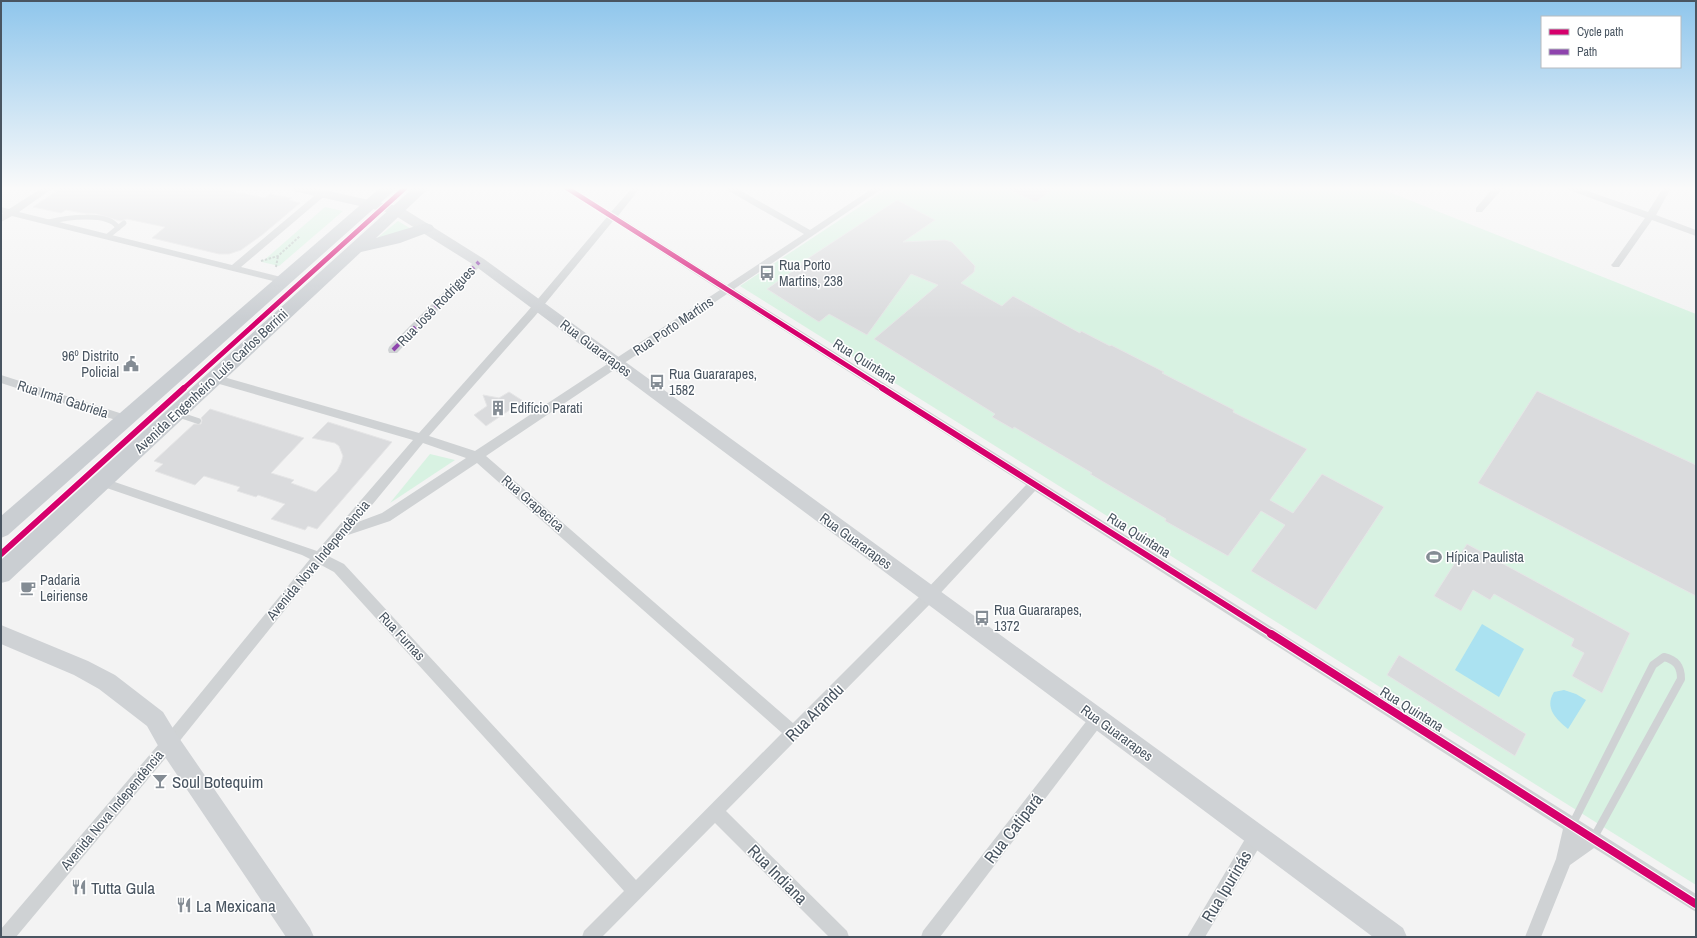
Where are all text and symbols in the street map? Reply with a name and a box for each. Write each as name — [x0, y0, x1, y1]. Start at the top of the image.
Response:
legend — [1541, 16, 1681, 68]
text: Cycle path — [1577, 24, 1624, 40]
text: Path — [1577, 44, 1597, 60]
place label: Rua Porto Martins, 238 — [779, 256, 843, 290]
street label: Rua José Rodrigues — [393, 262, 479, 350]
bus stop icon: Rua Porto Martins, 238 — [758, 264, 776, 282]
street label: Rua Porto Martins — [629, 292, 717, 360]
street label: Avenida Engenheiro Luís Carlos Berrini — [130, 305, 292, 458]
street label: Rua Guararapes — [557, 315, 636, 381]
street label: Rua Quintana — [830, 334, 901, 388]
place label: 96º Distrito Policial — [62, 347, 119, 381]
public building icon: 96º Distrito Policial — [122, 355, 140, 373]
place label: Rua Guararapes, 1582 — [669, 365, 757, 399]
bus stop icon: Rua Guararapes, 1582 — [648, 373, 666, 391]
street label: Rua Irmã Gabriela — [15, 376, 111, 422]
building icon: Edifício Parati — [489, 399, 507, 417]
place label: Edifício Parati — [510, 399, 583, 417]
street label: Rua Grapecica — [498, 471, 569, 536]
street label: Avenida Nova Independência — [262, 496, 374, 624]
street label: Rua Quintana — [1104, 508, 1175, 562]
street label: Rua Guararapes — [816, 509, 896, 573]
sports icon: Hípica Paulista — [1425, 548, 1443, 566]
place label: Hípica Paulista — [1446, 548, 1524, 566]
place label: Padaria Leiriense — [40, 571, 88, 605]
cafe icon: Padaria Leiriense — [19, 579, 37, 597]
place label: Rua Guararapes, 1372 — [994, 601, 1082, 635]
street label: Rua Furnas — [375, 608, 429, 664]
bus stop icon: Rua Guararapes, 1372 — [973, 609, 991, 627]
street label: Rua Arandu — [780, 678, 848, 746]
street label: Rua Quintana — [1377, 682, 1448, 736]
street label: Rua Guararapes — [1077, 701, 1157, 765]
street label: Avenida Nova Independência — [56, 746, 168, 874]
place label: Soul Botequim — [172, 770, 263, 793]
bar icon: Soul Botequim — [151, 772, 169, 790]
street label: Rua Catipará — [978, 788, 1048, 868]
street label: Rua Indiana — [743, 839, 813, 909]
street label: Rua Ipurinás — [1196, 846, 1256, 926]
place label: Tutta Gula — [91, 876, 155, 899]
restaurant icon: Tutta Gula — [70, 878, 88, 896]
place label: La Mexicana — [196, 894, 276, 917]
restaurant icon: La Mexicana — [175, 896, 193, 914]

